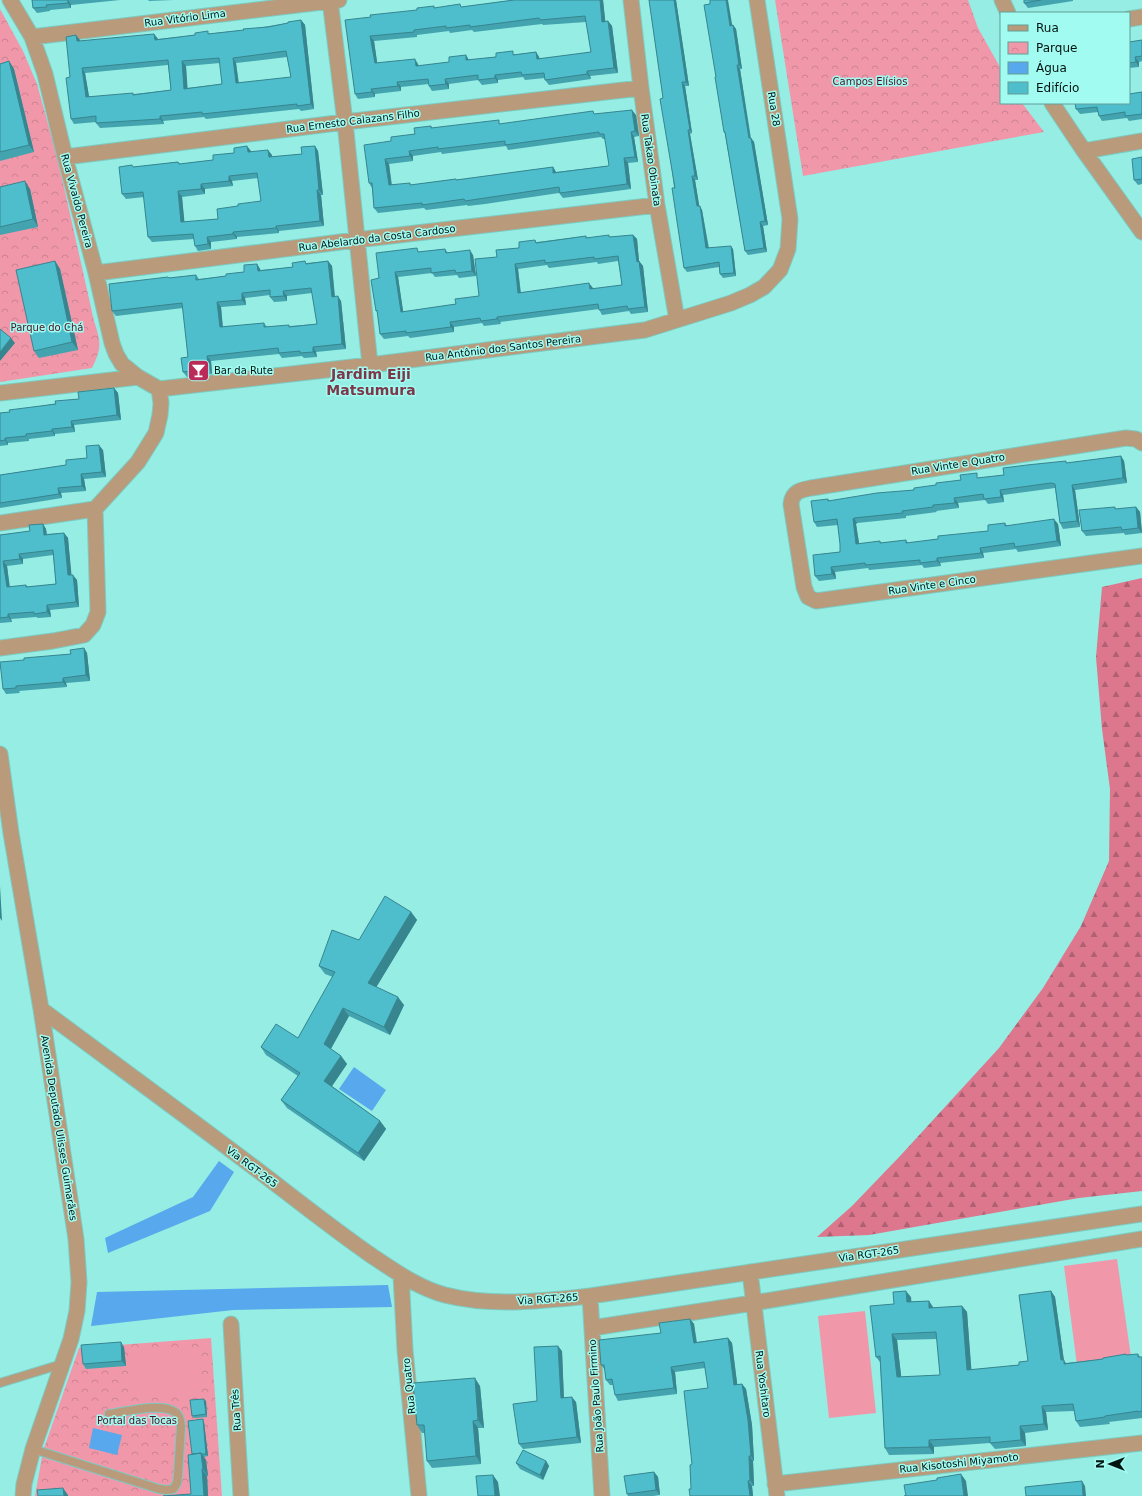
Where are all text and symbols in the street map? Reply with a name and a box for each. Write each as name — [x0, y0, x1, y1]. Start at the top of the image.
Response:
street label: Rua Vitório Lima — [144, 8, 226, 28]
legend — [1000, 12, 1130, 104]
text: Rua — [1036, 21, 1059, 35]
text: Parque — [1036, 41, 1077, 55]
text: Água — [1036, 60, 1067, 75]
park label: Campos Elísios — [833, 76, 907, 87]
text: Edifício — [1036, 81, 1079, 95]
street label: Rua 28 — [766, 91, 782, 127]
street label: Rua Ernesto Calazans Filho — [286, 107, 420, 135]
street label: Rua Takao Obinata — [639, 113, 663, 207]
street label: Rua Vivaldo Pereira — [59, 153, 95, 249]
street label: Rua Abelardo da Costa Cardoso — [298, 223, 456, 253]
park label: Parque do Chá — [11, 322, 83, 333]
street label: Rua Antônio dos Santos Pereira — [425, 333, 581, 363]
bar icon: Bar da Rute — [186, 357, 212, 383]
place label: Bar da Rute — [214, 365, 273, 376]
district label: Jardim Eiji Matsumura — [326, 366, 416, 398]
street label: Rua Vinte e Quatro — [910, 451, 1006, 477]
street label: Rua Vinte e Cinco — [888, 573, 976, 597]
street label: Avenida Deputado Ulisses Guimarães — [39, 1035, 79, 1221]
street label: Via RGT-265 — [224, 1144, 280, 1190]
street label: Via RGT-265 — [838, 1244, 900, 1264]
street label: Via RGT-265 — [517, 1291, 579, 1307]
street label: Rua João Paulo Firmino — [587, 1339, 605, 1453]
street label: Rua Yoshitaro — [753, 1350, 773, 1418]
street label: Rua Quatro — [401, 1357, 417, 1415]
street label: Rua Três — [229, 1389, 243, 1431]
park label: Portal das Tocas — [97, 1415, 177, 1426]
north arrow — [1090, 1444, 1130, 1484]
street label: Rua Kisotoshi Miyamoto — [899, 1451, 1019, 1475]
text: N — [1094, 1459, 1107, 1469]

